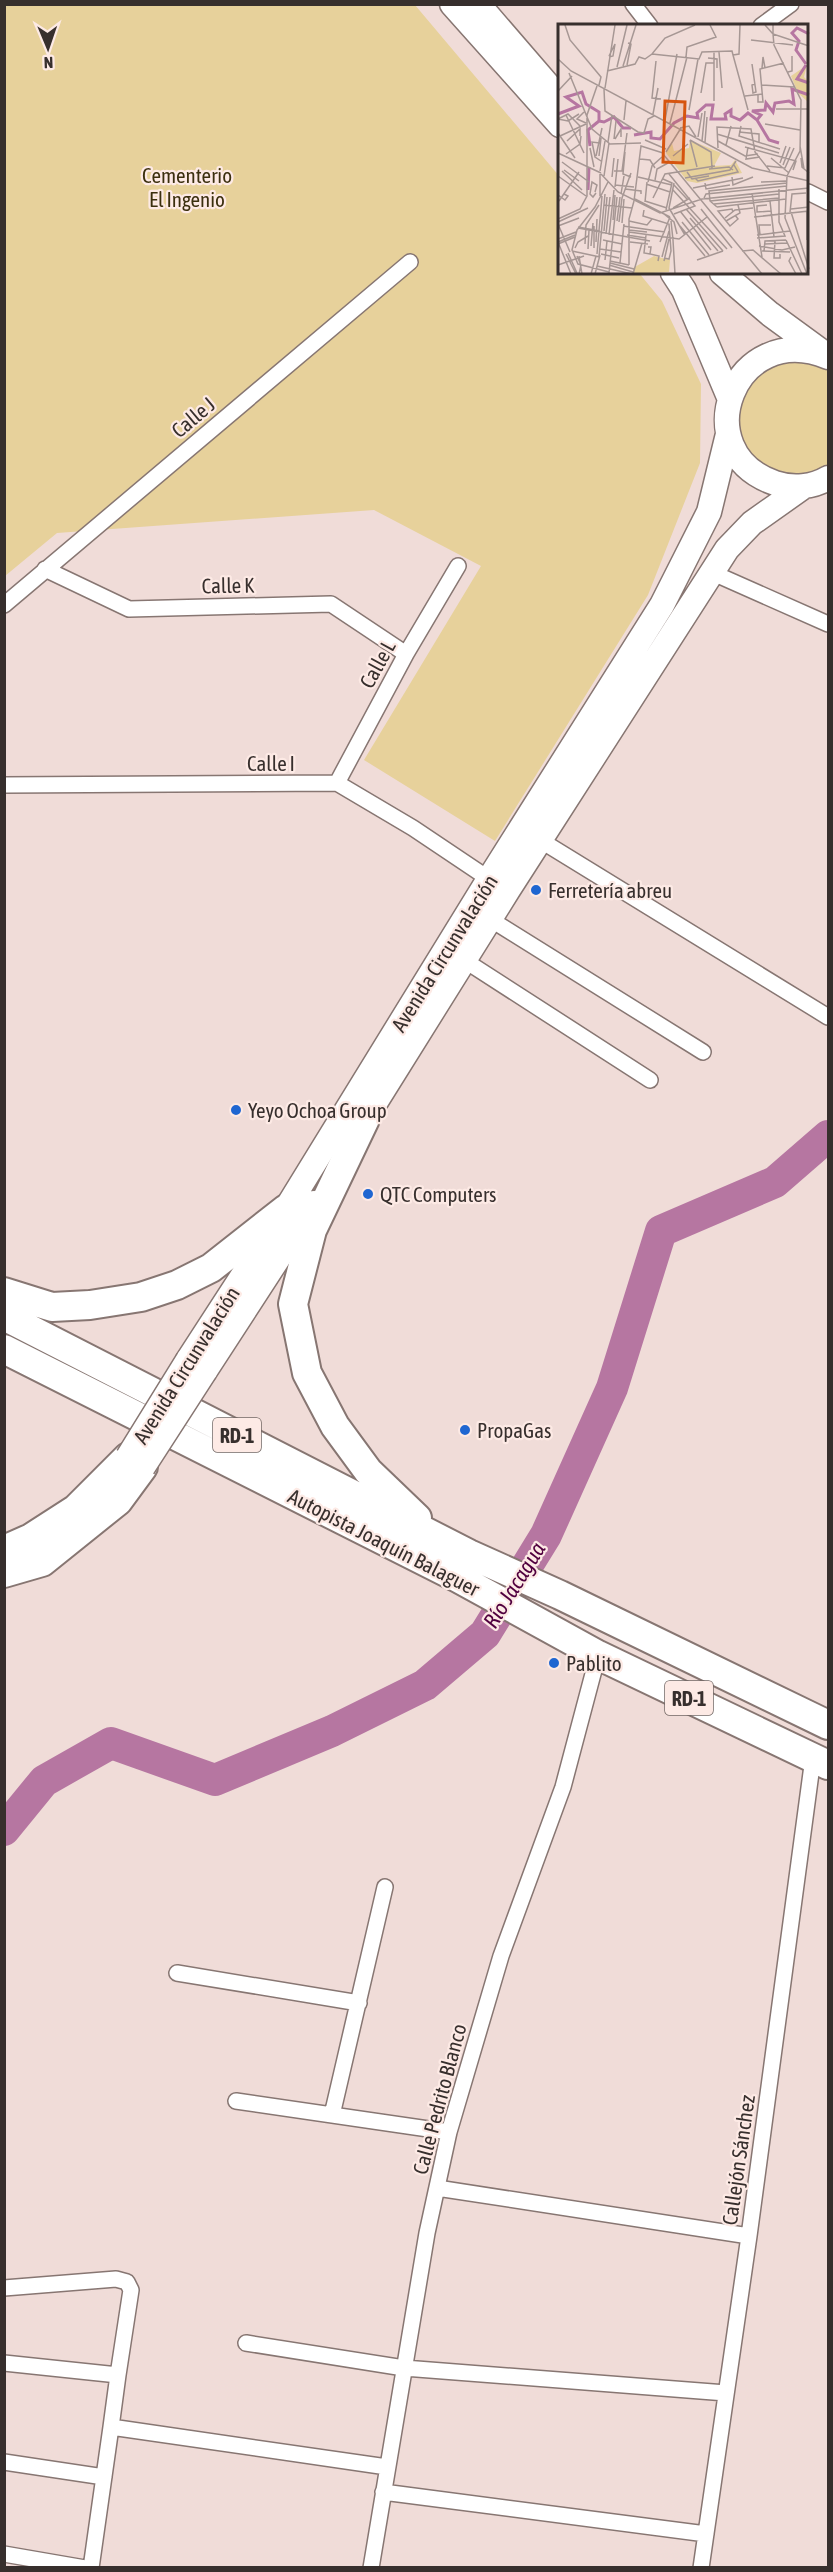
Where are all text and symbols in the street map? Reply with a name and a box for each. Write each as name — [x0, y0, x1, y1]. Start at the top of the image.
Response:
north arrow — [18, 18, 78, 78]
inset map — [558, 24, 809, 274]
text: N — [43, 54, 54, 72]
park label: Cementerio El Ingenio — [142, 163, 232, 211]
street label: Calle J — [166, 392, 220, 442]
street label: Calle K — [201, 573, 255, 597]
street label: Calle L — [354, 636, 400, 692]
street label: Calle I — [247, 751, 295, 775]
street label: Avenida Circunvalación — [386, 870, 502, 1036]
place label: Ferretería abreu — [548, 878, 672, 902]
marker: Ferretería abreu — [529, 883, 543, 897]
place label: Yeyo Ochoa Group — [248, 1098, 387, 1122]
marker: Yeyo Ochoa Group — [229, 1103, 243, 1117]
place label: QTC Computers — [380, 1182, 497, 1206]
marker: QTC Computers — [361, 1187, 375, 1201]
street label: Avenida Circunvalación — [128, 1282, 244, 1448]
road number: RD-1 — [213, 1418, 261, 1452]
place label: PropaGas — [477, 1418, 551, 1442]
marker: PropaGas — [458, 1423, 472, 1437]
street label: Autopista Joaquín Balaguer — [284, 1483, 484, 1601]
water label: Río Jacagua — [477, 1537, 551, 1633]
place label: Pablito — [566, 1651, 622, 1675]
marker: Pablito — [547, 1656, 561, 1670]
road number: RD-1 — [665, 1681, 713, 1715]
street label: Calle Pedrito Blanco — [407, 2021, 471, 2177]
street label: Callejón Sánchez — [717, 2093, 759, 2227]

